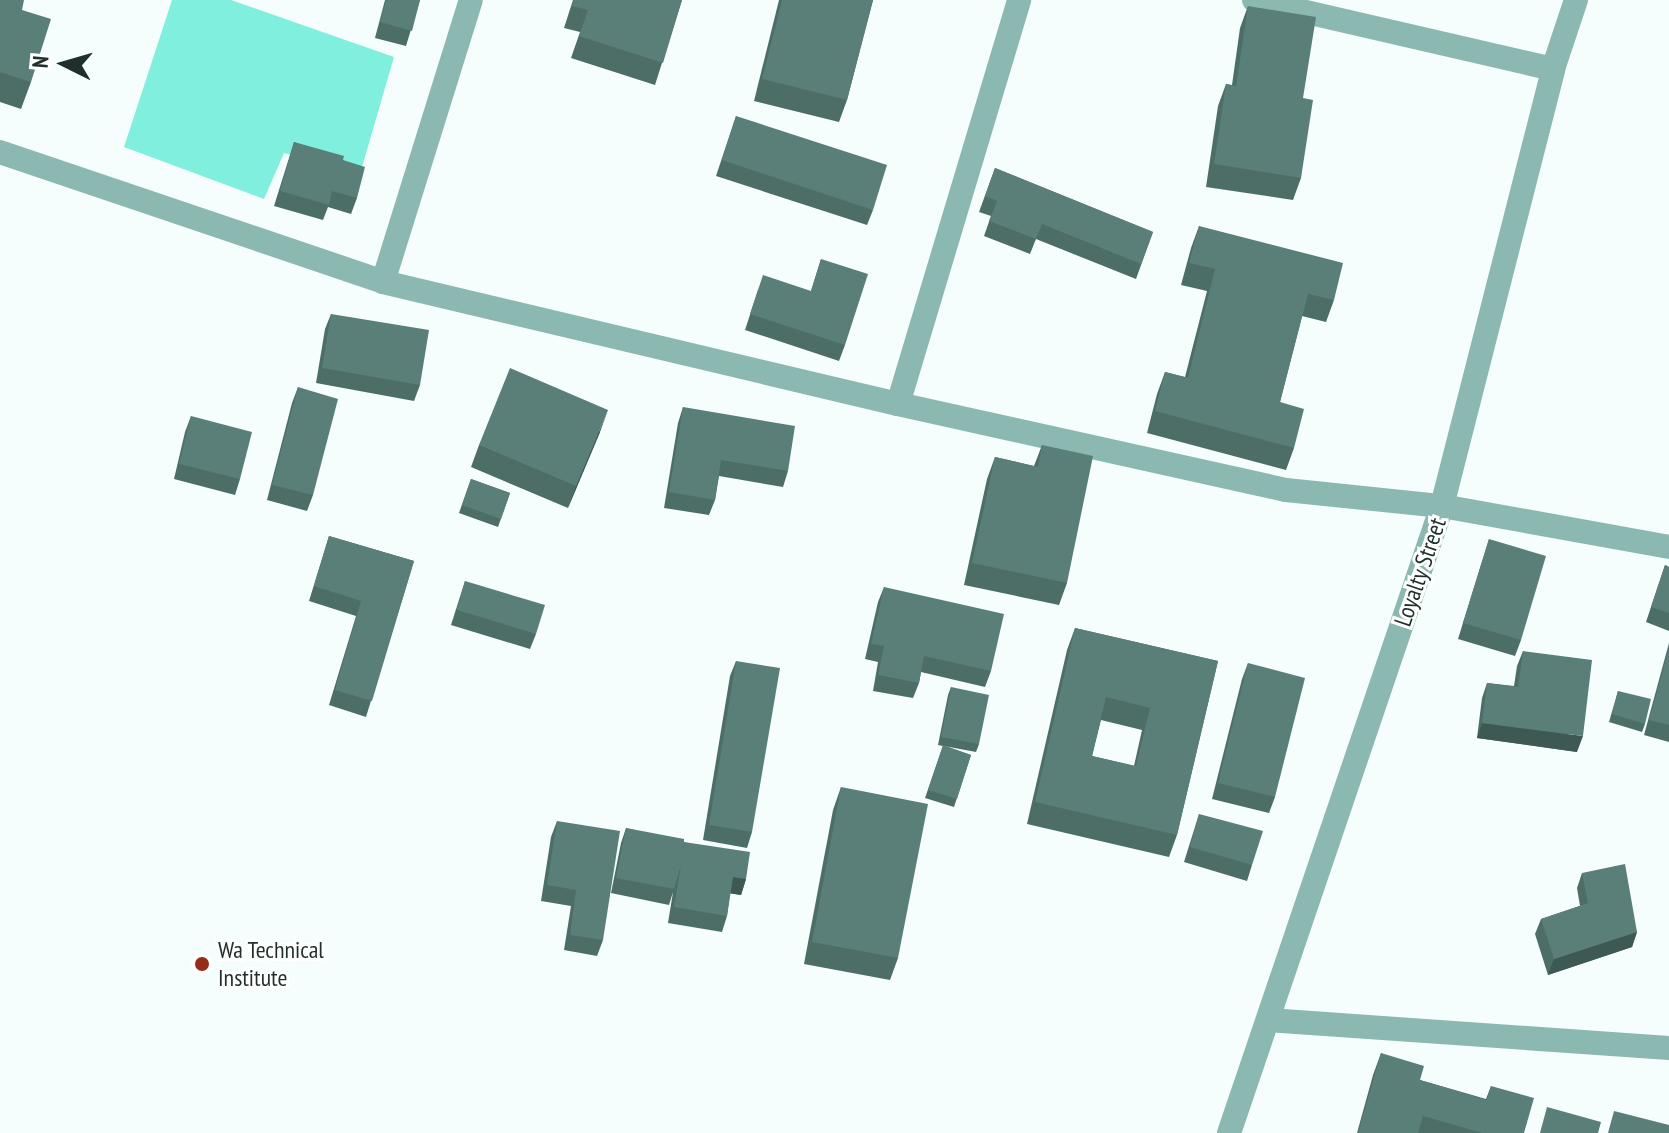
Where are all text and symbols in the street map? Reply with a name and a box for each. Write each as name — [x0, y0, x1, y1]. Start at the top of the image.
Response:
north arrow — [24, 24, 104, 104]
text: N — [26, 55, 55, 69]
street label: Loyalty Street — [1388, 514, 1452, 630]
place label: Wa Technical Institute — [218, 936, 325, 992]
marker: Wa Technical Institute — [193, 955, 211, 973]

